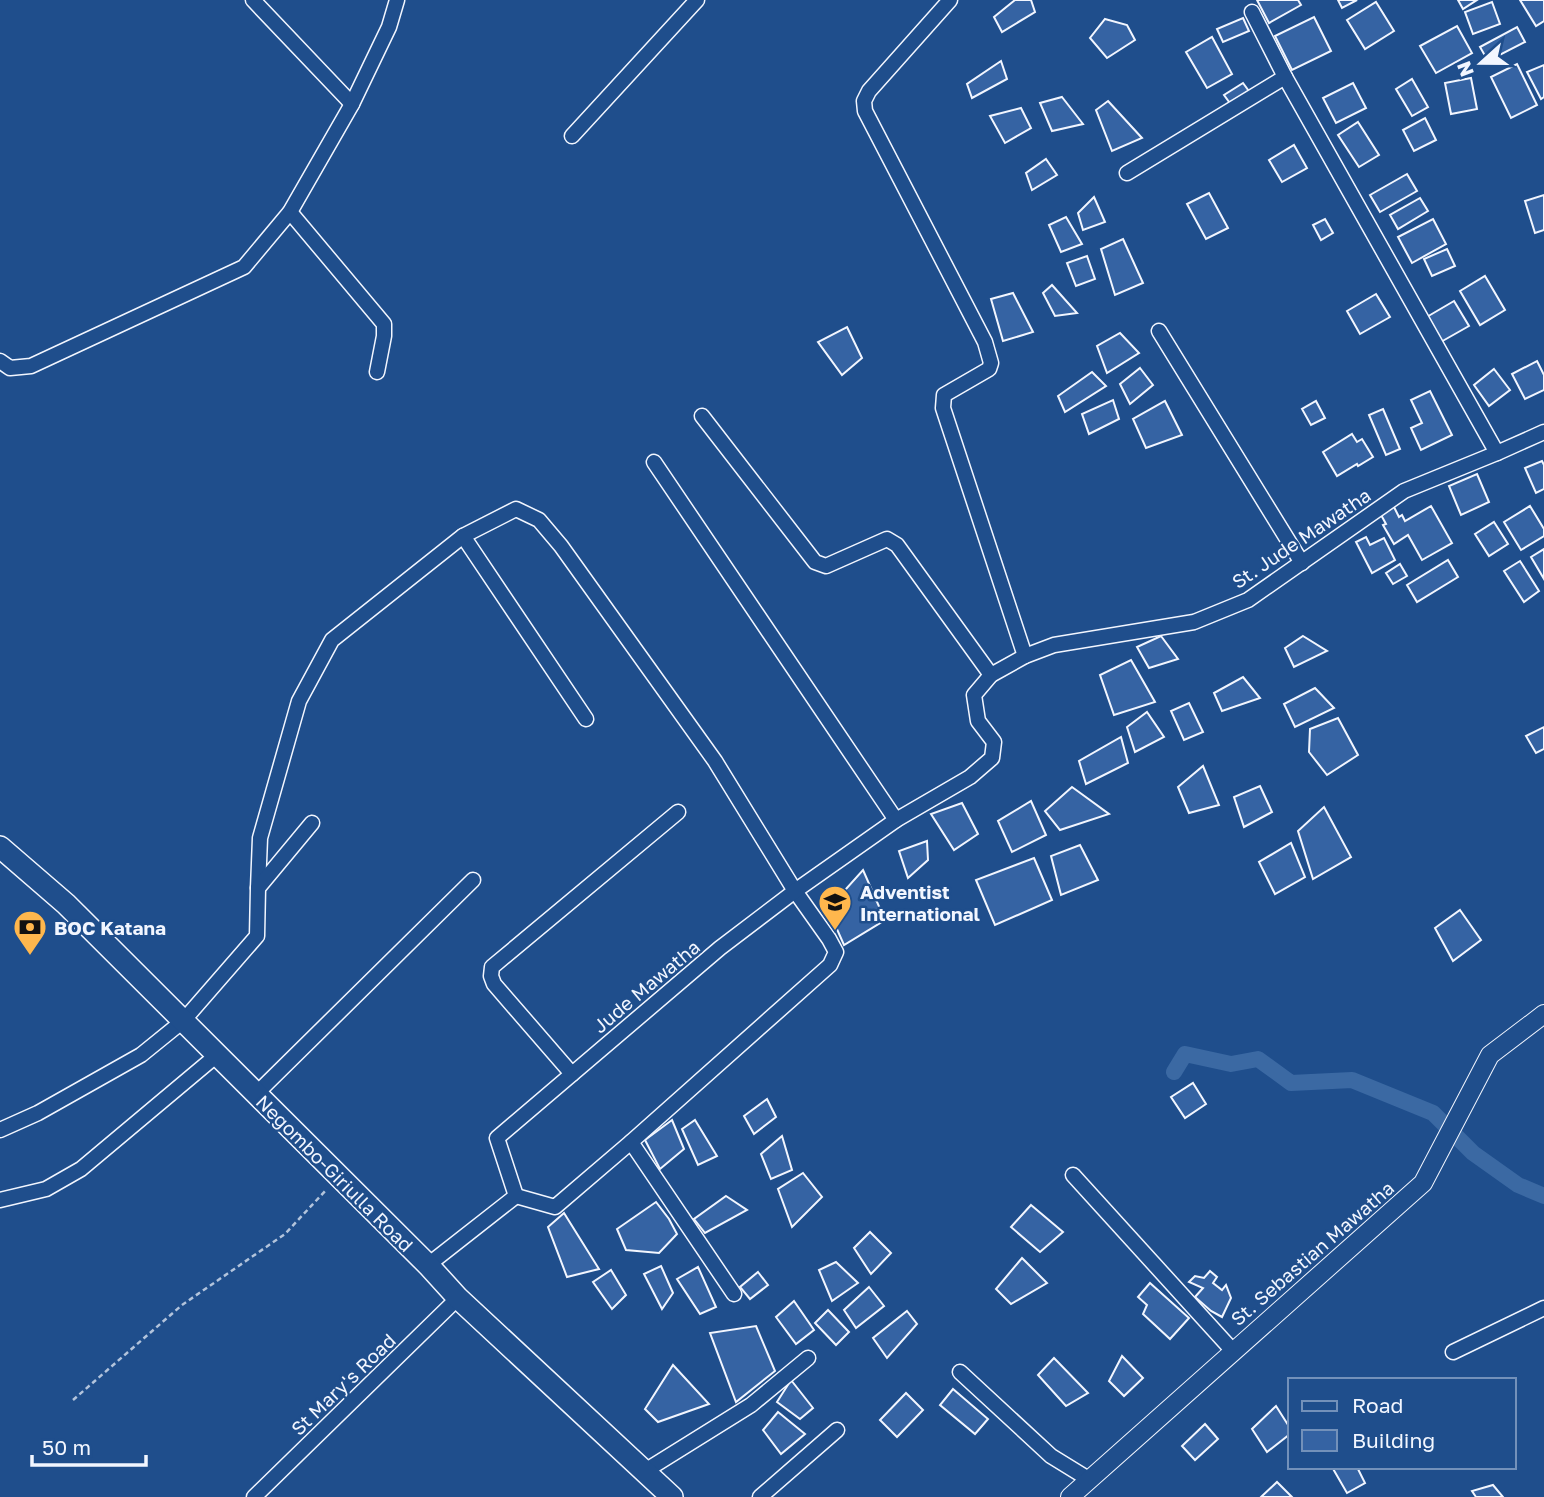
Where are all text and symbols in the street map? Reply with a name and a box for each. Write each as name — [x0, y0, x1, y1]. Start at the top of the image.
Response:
north arrow — [1446, 28, 1516, 98]
text: N — [1451, 58, 1478, 80]
street label: St. Jude Mawatha — [1227, 483, 1375, 593]
place label: Adventist International — [860, 880, 980, 925]
school or university icon: Adventist International — [816, 883, 854, 932]
bank icon: BOC Katana — [11, 908, 49, 957]
place label: BOC Katana — [54, 916, 166, 939]
street label: Jude Mawatha — [588, 935, 704, 1037]
street label: Negombo-Giriulla Road — [252, 1090, 418, 1256]
street label: St. Sebastian Mawatha — [1226, 1176, 1398, 1330]
street label: St Mary's Road — [286, 1328, 400, 1440]
legend — [1288, 1378, 1516, 1469]
text: Road — [1352, 1392, 1403, 1418]
scale bar — [32, 1424, 145, 1468]
text: Building — [1352, 1427, 1435, 1453]
text: 50 m — [42, 1434, 91, 1460]

